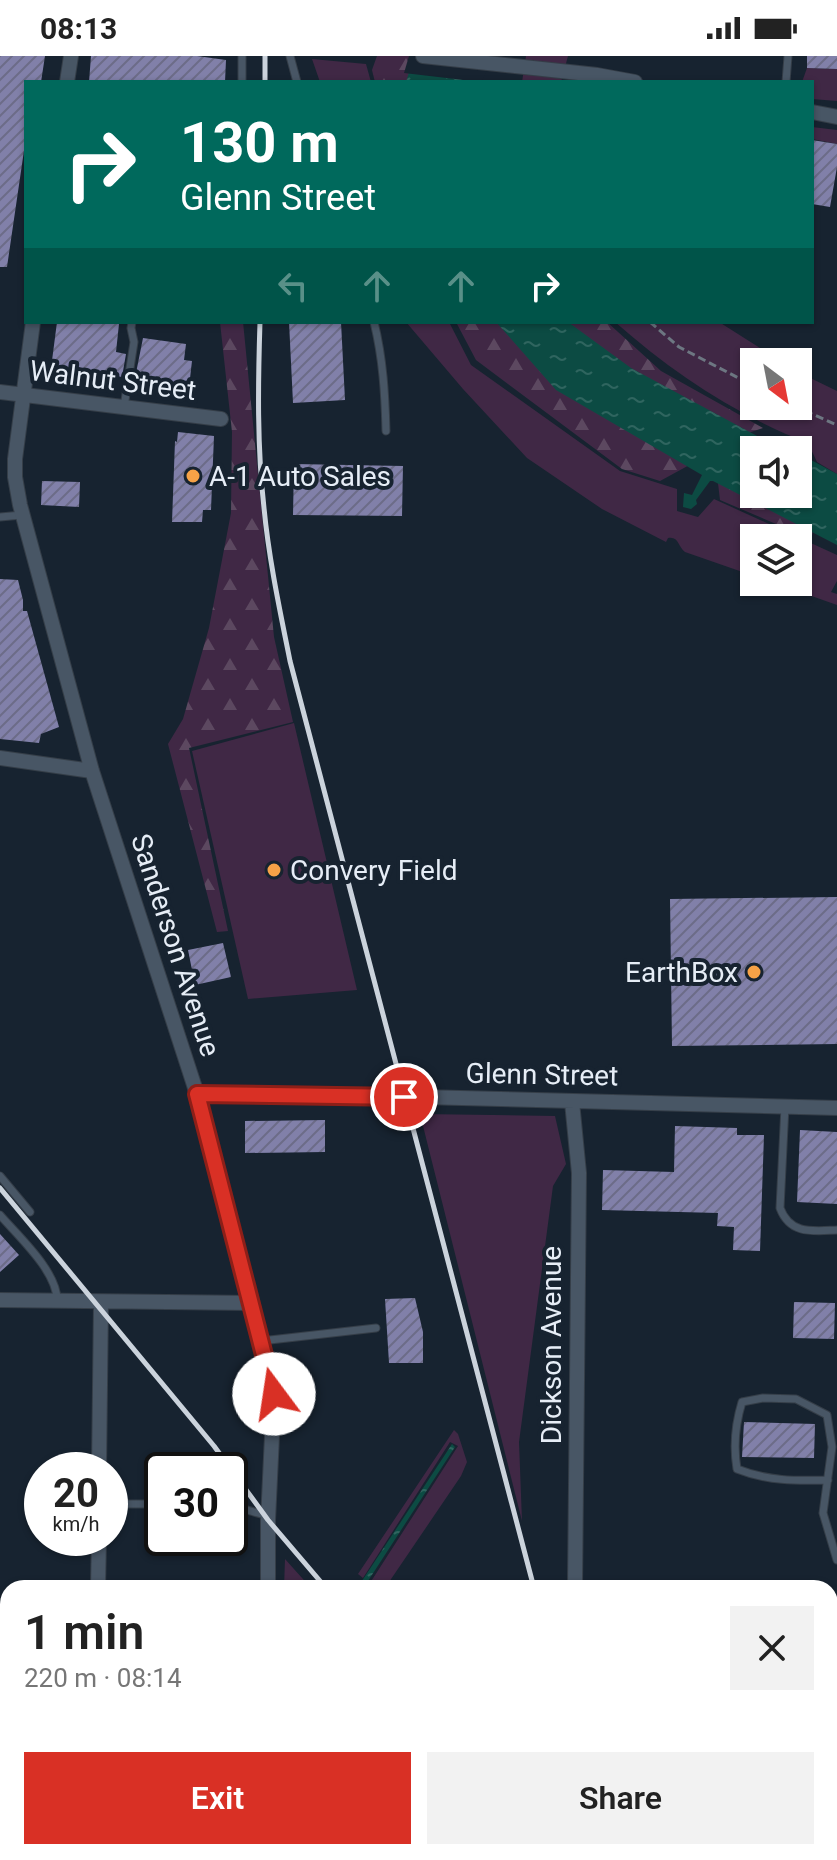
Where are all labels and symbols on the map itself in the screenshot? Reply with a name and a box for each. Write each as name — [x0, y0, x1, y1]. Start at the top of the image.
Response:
north arrow — [740, 348, 812, 420]
street label: Walnut Street — [28, 354, 198, 407]
place label: A-1 Auto Sales — [209, 460, 391, 493]
marker: A-1 Auto Sales — [184, 467, 202, 485]
street label: Sanderson Avenue — [124, 830, 227, 1061]
place label: Convery Field — [290, 854, 458, 887]
marker: Convery Field — [265, 861, 283, 879]
place label: EarthBox — [625, 956, 738, 989]
marker: EarthBox — [745, 963, 763, 981]
street label: Glenn Street — [465, 1057, 619, 1092]
pin — [370, 1063, 438, 1131]
street label: Dickson Avenue — [535, 1246, 568, 1444]
position arrow — [232, 1352, 316, 1436]
speed limit sign: 30 — [144, 1452, 248, 1556]

